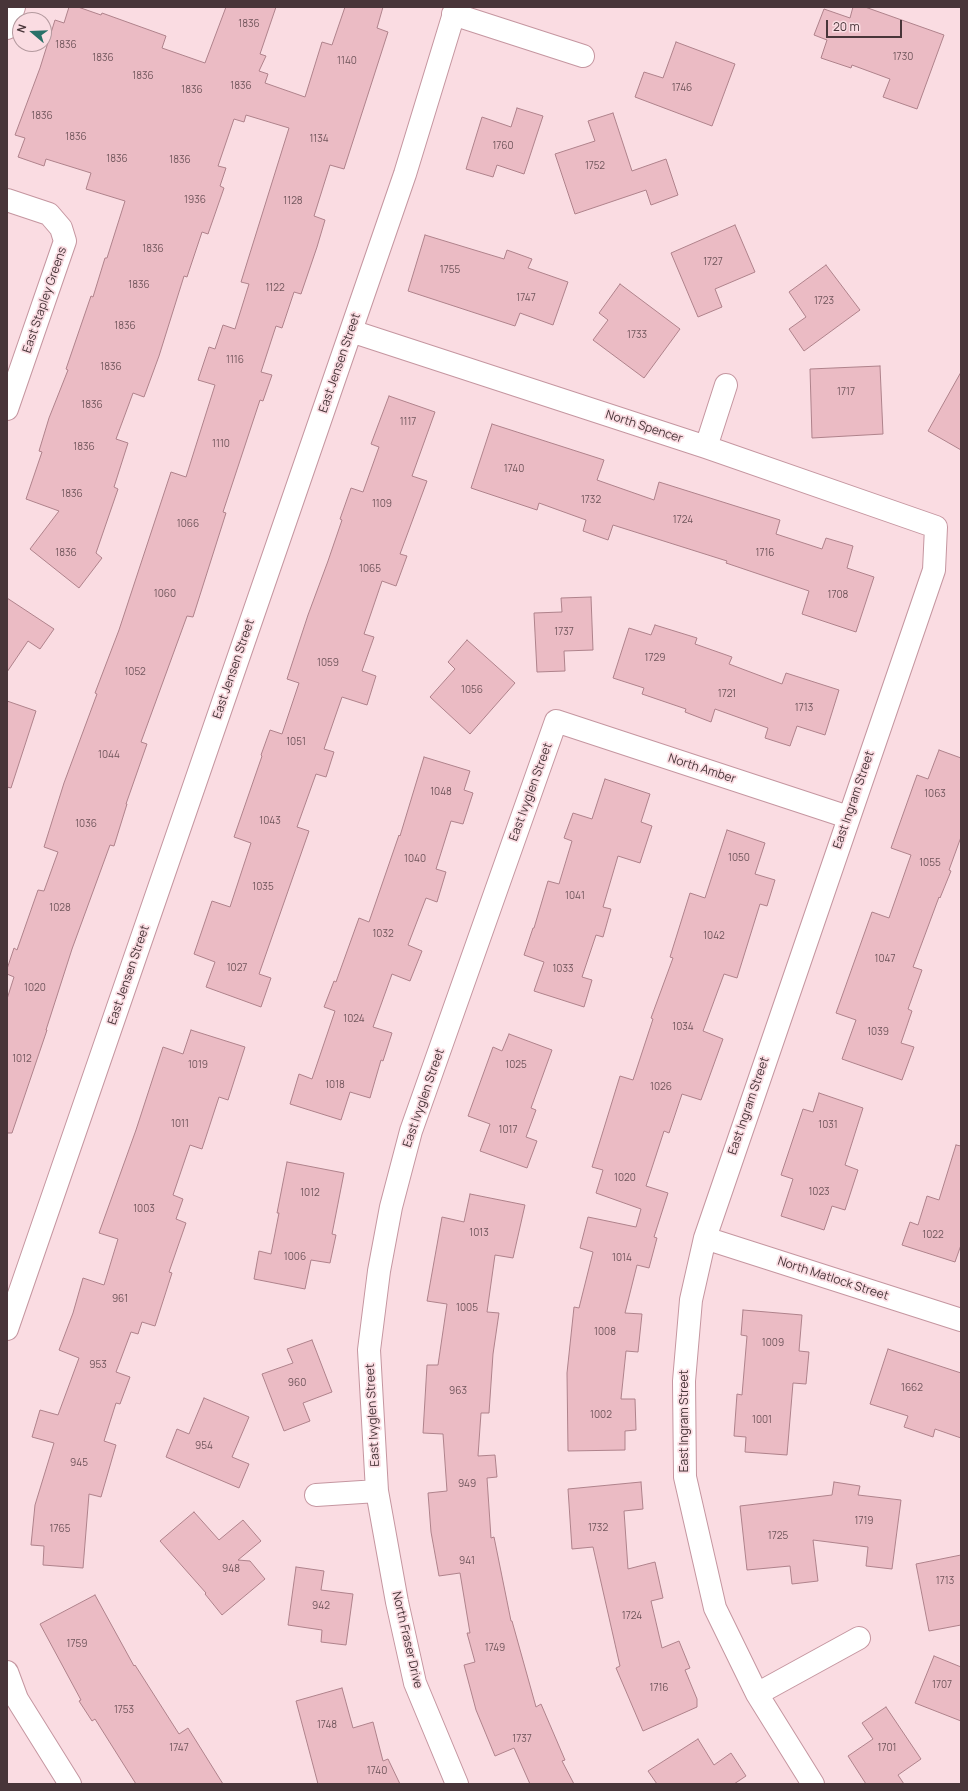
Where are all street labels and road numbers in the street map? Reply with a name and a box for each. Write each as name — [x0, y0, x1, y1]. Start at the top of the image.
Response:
street label: East Stapley Greens — [20, 245, 70, 355]
street label: East Jensen Street — [316, 311, 364, 415]
street label: North Spencer — [604, 408, 684, 446]
street label: East Jensen Street — [210, 617, 258, 721]
street label: East Ivyglen Street — [507, 741, 555, 843]
street label: East Ingram Street — [830, 749, 878, 851]
street label: North Amber — [666, 751, 738, 787]
street label: East Jensen Street — [105, 923, 153, 1027]
street label: East Ivyglen Street — [400, 1047, 448, 1149]
street label: East Ingram Street — [725, 1055, 773, 1157]
street label: North Matlock Street — [776, 1254, 890, 1304]
street label: East Ivyglen Street — [363, 1363, 383, 1467]
street label: East Ingram Street — [678, 1370, 692, 1472]
street label: North Fraser Drive — [389, 1590, 425, 1690]

